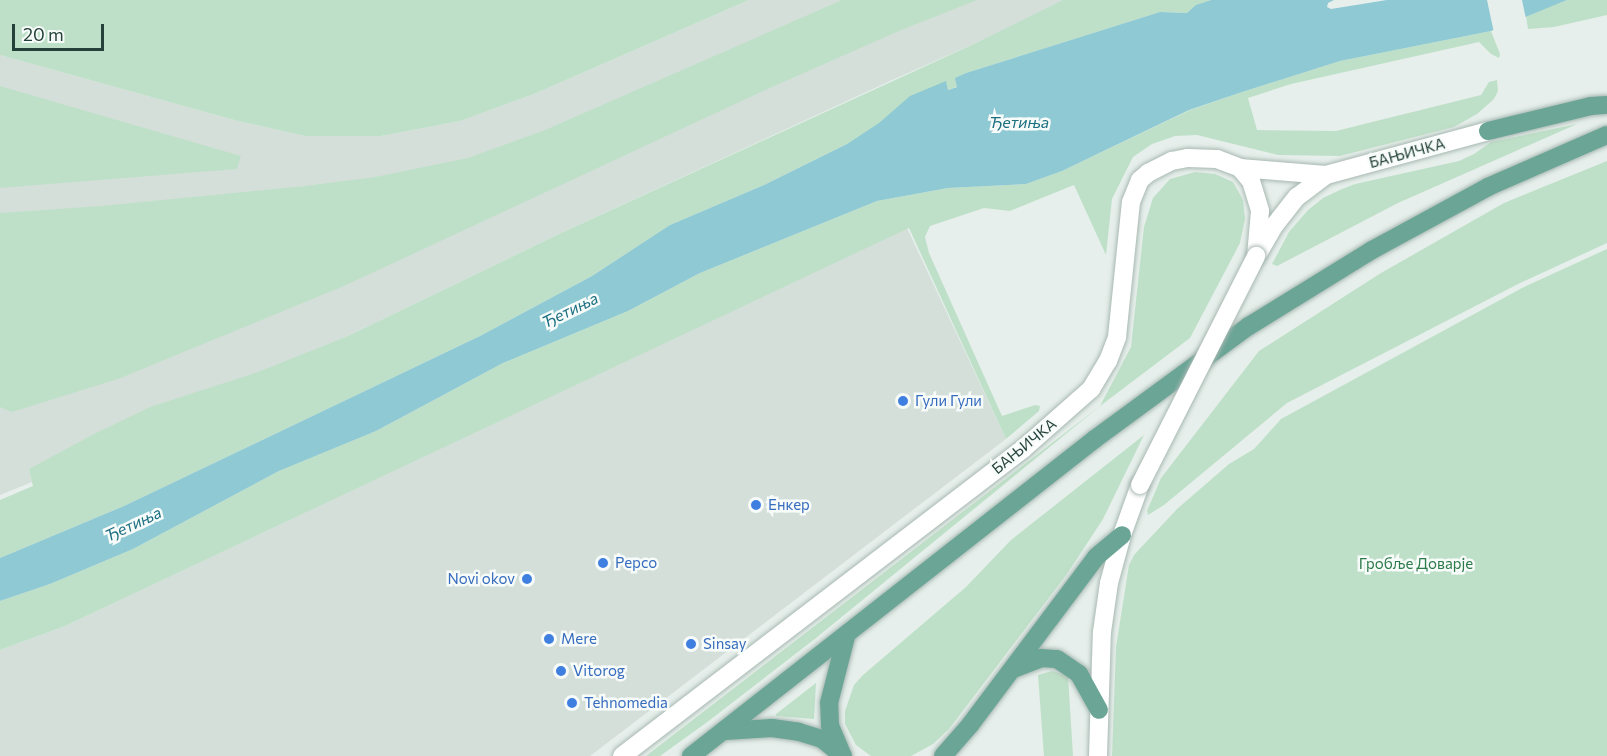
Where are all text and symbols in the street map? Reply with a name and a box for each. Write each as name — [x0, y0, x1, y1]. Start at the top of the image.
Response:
scale bar — [15, 12, 106, 50]
text: 20 m — [23, 23, 64, 45]
water label: Ђетиња — [989, 112, 1049, 132]
street label: БАЊИЧКА — [1367, 134, 1447, 172]
water label: Ђетиња — [539, 288, 601, 332]
place label: Гули Гули — [915, 392, 982, 410]
marker: Гули Гули — [896, 394, 910, 408]
street label: БАЊИЧКА — [988, 415, 1060, 477]
place label: Енкер — [768, 496, 810, 514]
marker: Енкер — [749, 498, 763, 512]
water label: Ђетиња — [102, 503, 164, 545]
place label: Pepco — [615, 554, 657, 572]
park label: Гробље Доварје — [1359, 555, 1473, 573]
marker: Pepco — [596, 556, 610, 570]
place label: Novi okov — [447, 570, 515, 588]
marker: Novi okov — [520, 572, 534, 586]
place label: Mere — [561, 630, 597, 648]
marker: Mere — [542, 632, 556, 646]
place label: Sinsay — [703, 635, 747, 653]
marker: Sinsay — [684, 637, 698, 651]
place label: Vitorog — [573, 662, 625, 680]
marker: Vitorog — [554, 664, 568, 678]
place label: Tehnomedia — [584, 694, 668, 712]
marker: Tehnomedia — [565, 696, 579, 710]

